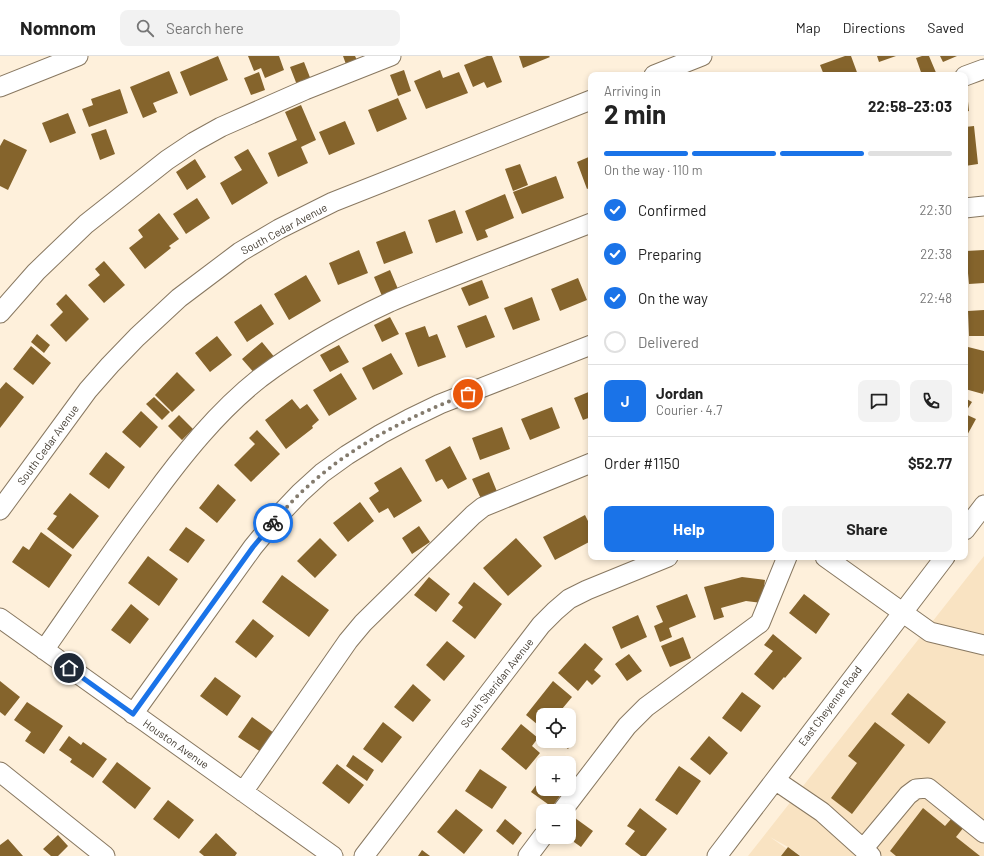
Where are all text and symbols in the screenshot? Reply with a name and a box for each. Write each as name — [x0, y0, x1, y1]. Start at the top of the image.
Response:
search box — [120, 10, 400, 46]
text: Nomnom — [20, 16, 96, 39]
icon: search — [134, 17, 156, 39]
text: Search here — [166, 19, 244, 37]
text: Map — [796, 19, 821, 36]
text: Directions — [843, 19, 905, 36]
text: Saved — [927, 19, 964, 36]
text: Arriving in — [604, 83, 661, 99]
text: 22:58–23:03 — [868, 97, 952, 115]
text: 2 min — [604, 98, 666, 129]
text: On the way · 110 m — [604, 162, 702, 178]
icon: check — [604, 199, 626, 221]
street label: South Cedar Avenue — [238, 200, 329, 257]
text: Confirmed — [638, 201, 706, 219]
text: 22:30 — [920, 202, 952, 218]
icon: check — [604, 243, 626, 265]
text: Preparing — [638, 245, 702, 263]
text: 22:38 — [920, 246, 952, 262]
icon: check — [604, 287, 626, 309]
text: On the way — [638, 289, 708, 307]
text: 22:48 — [920, 290, 952, 306]
text: Delivered — [638, 333, 699, 351]
pin — [451, 377, 485, 411]
button: chat — [858, 380, 900, 422]
button: phone — [910, 380, 952, 422]
icon: bag — [457, 383, 479, 405]
text: Jordan — [656, 384, 703, 402]
text: J — [621, 392, 629, 410]
street label: South Cedar Avenue — [14, 402, 81, 487]
text: Courier · 4.7 — [656, 402, 723, 418]
text: Order #1150 — [604, 454, 680, 472]
text: $52.77 — [908, 454, 952, 472]
courier — [253, 503, 293, 543]
button: Help — [604, 506, 774, 552]
button: Share — [782, 506, 952, 552]
icon: bike — [262, 512, 284, 534]
street label: South Sheridan Avenue — [458, 635, 536, 730]
pin — [52, 651, 86, 685]
icon: home — [58, 657, 80, 679]
street label: East Cheyenne Road — [795, 663, 864, 748]
map controls — [536, 708, 576, 844]
button: locate — [536, 708, 576, 748]
street label: Houston Avenue — [141, 716, 212, 771]
button: + — [536, 756, 576, 796]
button: − — [536, 804, 576, 844]

